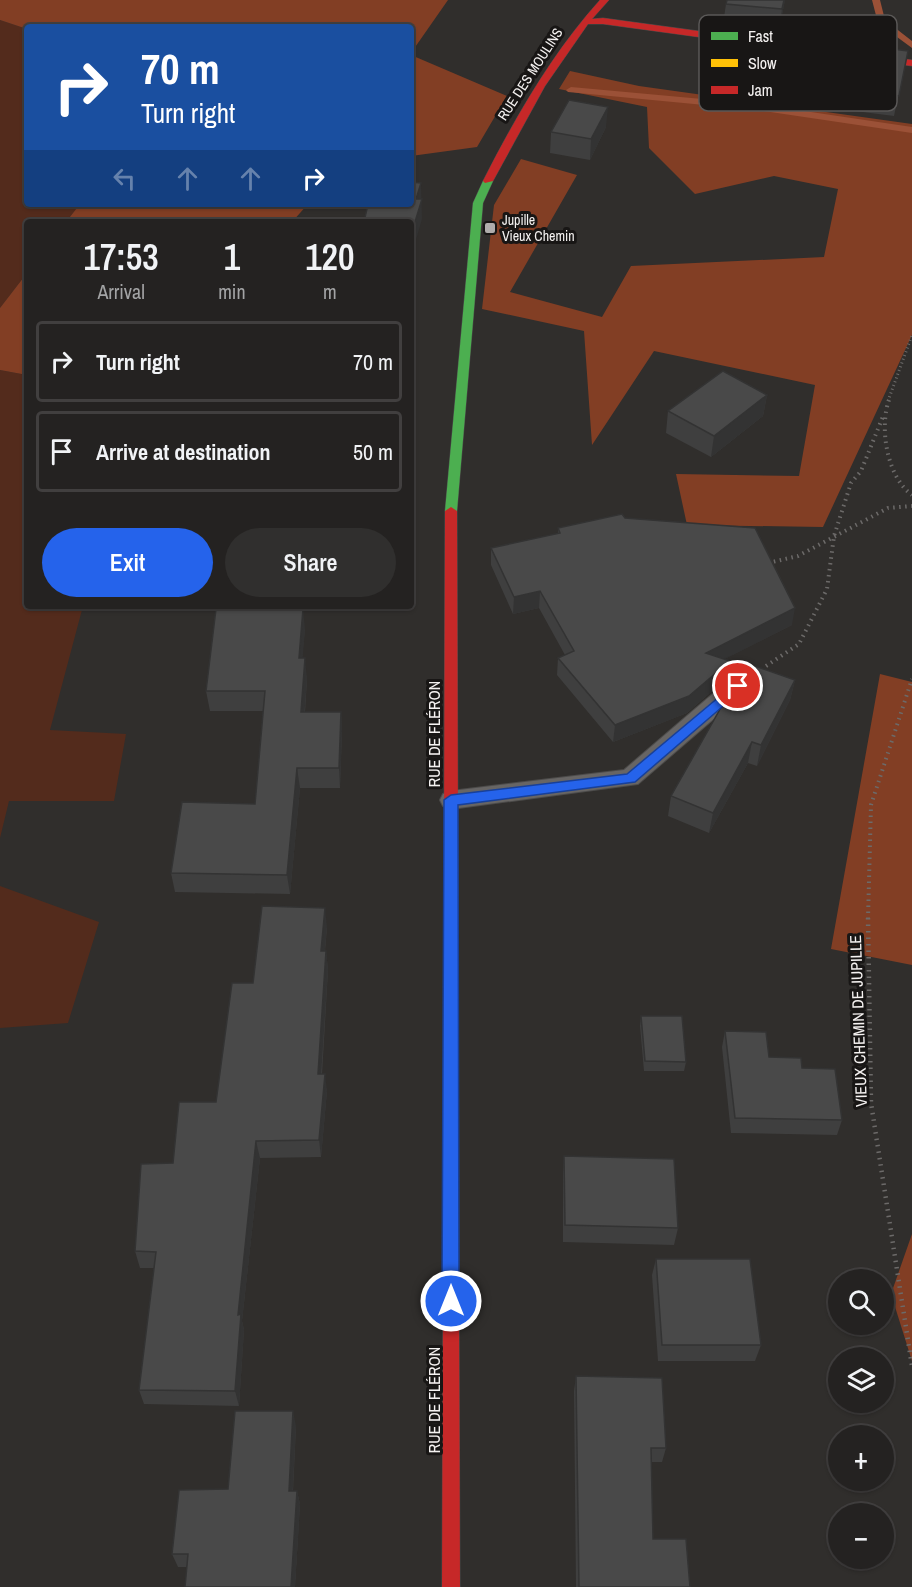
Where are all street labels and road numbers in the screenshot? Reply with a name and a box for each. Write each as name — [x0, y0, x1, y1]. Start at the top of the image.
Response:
street label: RUE DES MOULINS — [493, 24, 567, 124]
street label: RUE DE FLÉRON — [423, 681, 445, 787]
street label: VIEUX CHEMIN DE JUPILLE — [844, 935, 872, 1107]
street label: RUE DE FLÉRON — [423, 1347, 445, 1453]

